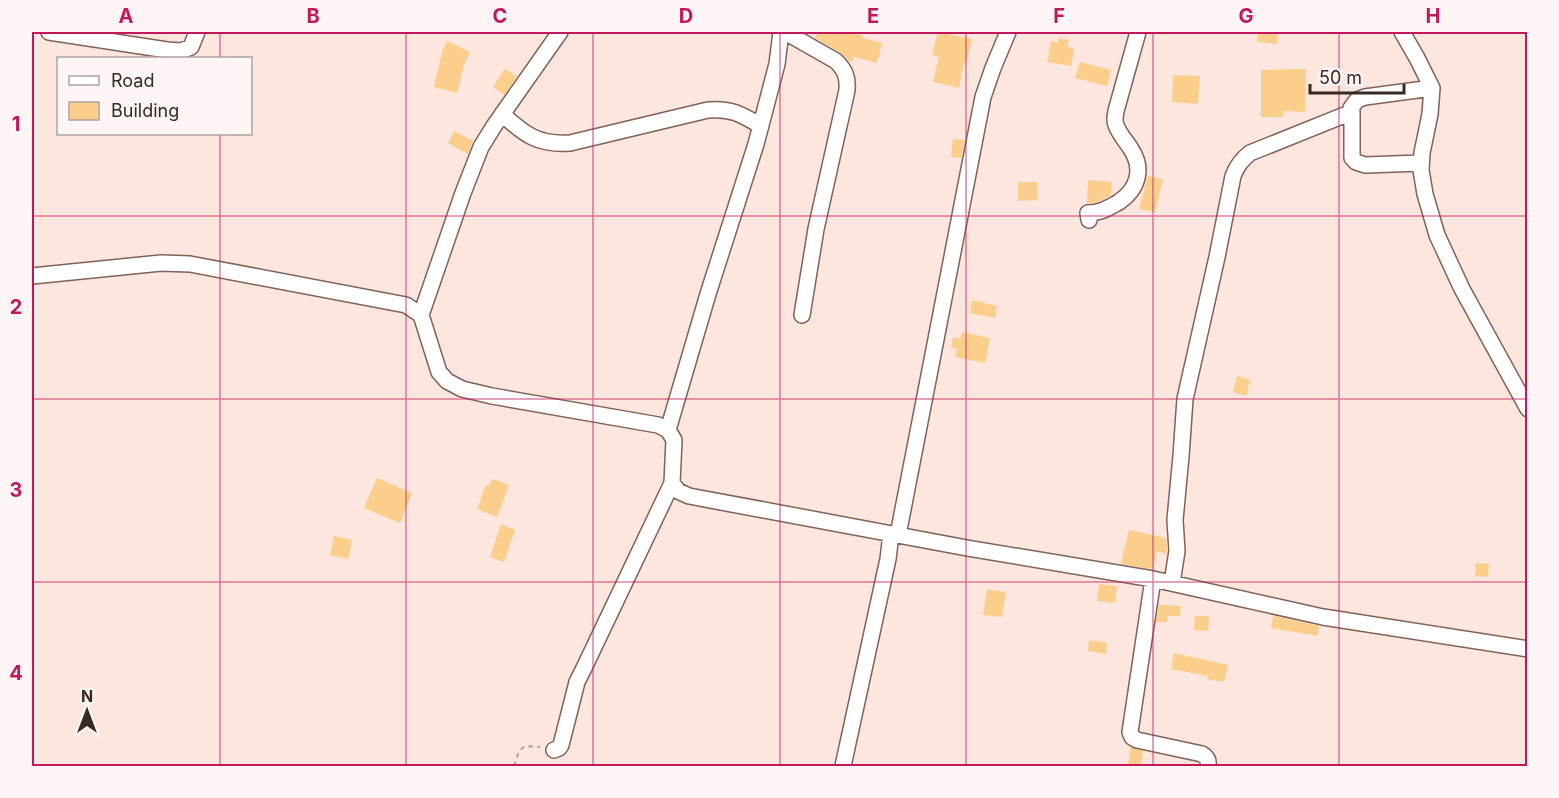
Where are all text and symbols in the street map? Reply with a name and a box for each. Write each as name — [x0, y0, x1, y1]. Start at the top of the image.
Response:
text: A — [119, 4, 134, 28]
text: B — [306, 4, 320, 28]
text: C — [493, 4, 507, 28]
text: D — [679, 4, 693, 28]
text: E — [867, 4, 879, 28]
text: F — [1053, 4, 1065, 28]
text: G — [1238, 4, 1254, 28]
text: H — [1426, 4, 1440, 28]
legend — [57, 57, 252, 135]
scale bar — [1310, 57, 1404, 95]
text: 50 m — [1319, 67, 1362, 88]
text: Road — [111, 70, 154, 91]
text: Building — [111, 100, 179, 121]
text: 1 — [12, 112, 20, 136]
text: 2 — [10, 295, 22, 319]
text: 3 — [10, 478, 22, 502]
text: 4 — [9, 661, 23, 685]
north arrow — [57, 681, 117, 741]
text: N — [81, 686, 93, 706]

